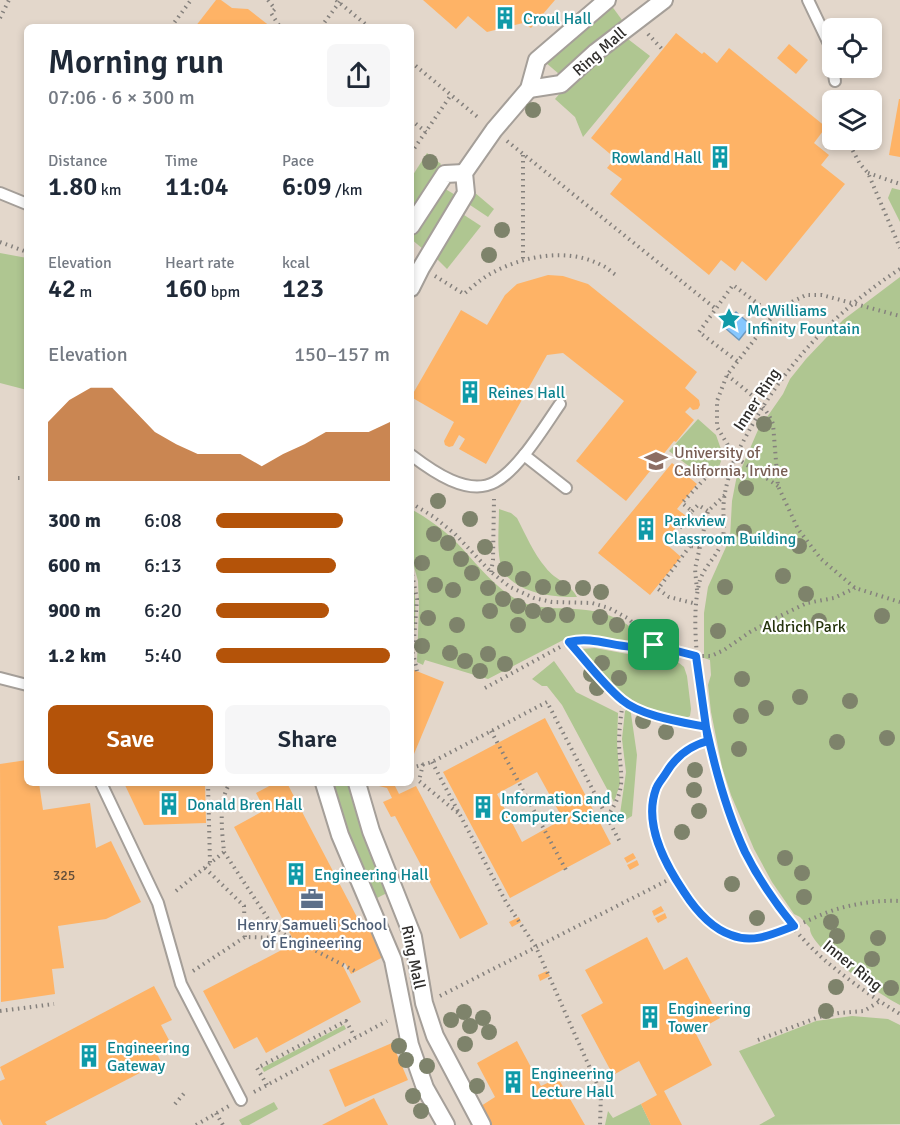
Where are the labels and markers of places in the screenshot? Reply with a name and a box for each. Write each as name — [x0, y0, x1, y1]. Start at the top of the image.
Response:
building icon: Croul Hall — [492, 5, 518, 31]
place label: Croul Hall — [523, 9, 592, 29]
building icon: Rowland Hall — [707, 144, 733, 170]
place label: Rowland Hall — [611, 148, 702, 168]
place label: McWilliams Infinity Fountain — [747, 301, 860, 339]
place icon: McWilliams Infinity Fountain — [716, 306, 742, 332]
building icon: Reines Hall — [457, 379, 483, 405]
place label: Reines Hall — [488, 383, 565, 403]
place label: University of California, Irvine — [674, 443, 788, 481]
school or university icon: University of California, Irvine — [643, 448, 669, 474]
place label: Parkview Classroom Building — [664, 511, 796, 549]
building icon: Parkview Classroom Building — [633, 516, 659, 542]
pin — [628, 619, 679, 670]
place label: Information and Computer Science — [501, 789, 625, 827]
building icon: Donald Bren Hall — [156, 791, 182, 817]
building icon: Information and Computer Science — [470, 794, 496, 820]
place label: Donald Bren Hall — [187, 795, 303, 815]
building icon: Engineering Hall — [283, 861, 309, 887]
place label: Engineering Hall — [314, 865, 429, 885]
office icon: Henry Samueli School of Engineering — [299, 886, 325, 912]
place label: Henry Samueli School of Engineering — [237, 915, 387, 953]
place label: Engineering Tower — [668, 999, 751, 1037]
building icon: Engineering Tower — [637, 1004, 663, 1030]
place label: Engineering Gateway — [107, 1038, 190, 1076]
building icon: Engineering Gateway — [76, 1043, 102, 1069]
place label: Engineering Lecture Hall — [531, 1064, 614, 1102]
building icon: Engineering Lecture Hall — [500, 1069, 526, 1095]

